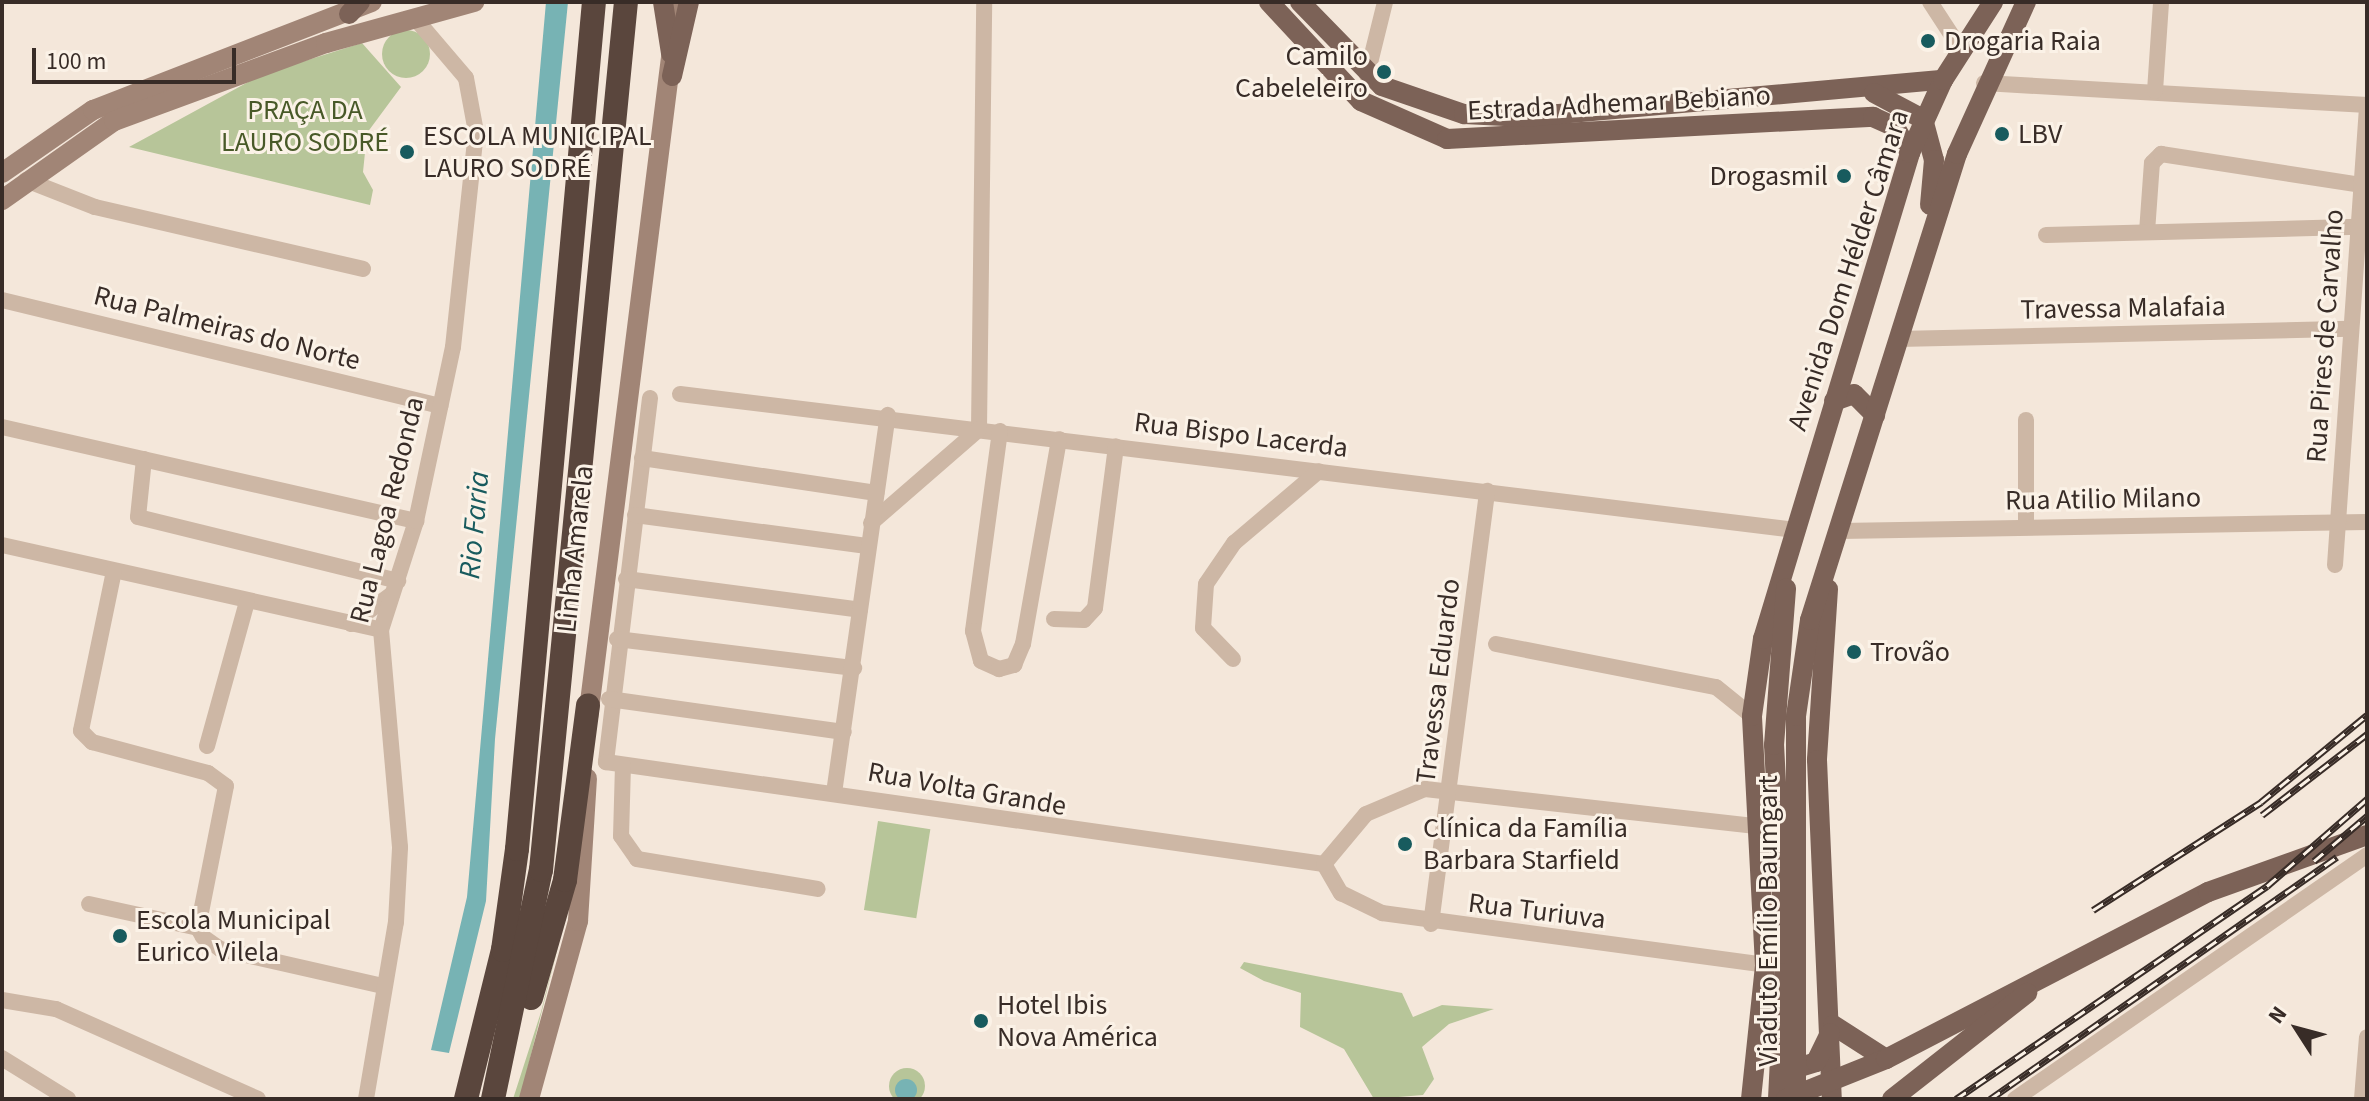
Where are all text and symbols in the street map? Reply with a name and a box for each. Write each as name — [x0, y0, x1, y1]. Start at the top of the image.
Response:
place label: Drogaria Raia — [1944, 24, 2101, 58]
scale bar — [36, 32, 240, 82]
marker: Drogaria Raia — [1919, 32, 1937, 50]
place label: Camilo Cabeleleiro — [1235, 39, 1368, 105]
text: 100 m — [46, 44, 106, 79]
marker: Camilo Cabeleleiro — [1375, 63, 1393, 81]
street label: Estrada Adhemar Bebiano — [1467, 78, 1771, 128]
park label: PRAÇA DA LAURO SODRÉ — [221, 93, 389, 159]
street label: Avenida Dom Hélder Câmara — [1780, 105, 1916, 435]
place label: LBV — [2018, 117, 2062, 151]
place label: ESCOLA MUNICIPAL LAURO SODRÉ — [423, 119, 652, 185]
marker: LBV — [1993, 125, 2011, 143]
marker: ESCOLA MUNICIPAL LAURO SODRÉ — [398, 143, 416, 161]
place label: Drogasmil — [1709, 159, 1828, 193]
marker: Drogasmil — [1835, 167, 1853, 185]
street label: Rua Pires de Carvalho — [2299, 208, 2351, 464]
street label: Rua Palmeiras do Norte — [90, 279, 364, 377]
street label: Travessa Malafaia — [2020, 289, 2226, 327]
street label: Rua Lagoa Redonda — [343, 393, 431, 627]
street label: Rua Bispo Lacerda — [1132, 405, 1350, 465]
street label: Linha Amarela — [550, 464, 600, 634]
water label: Rio Faria — [452, 469, 498, 581]
street label: Rua Atilio Milano — [2005, 480, 2201, 518]
street label: Travessa Eduardo — [1409, 577, 1467, 785]
place label: Trovão — [1870, 635, 1950, 669]
marker: Trovão — [1845, 643, 1863, 661]
street label: Rua Volta Grande — [865, 755, 1069, 823]
street label: Viaduto Emílio Baumgart — [1751, 775, 1785, 1067]
place label: Clínica da Família Barbara Starfield — [1423, 811, 1628, 877]
marker: Clínica da Família Barbara Starfield — [1394, 833, 1416, 855]
street label: Rua Turiuva — [1466, 886, 1608, 936]
place label: Escola Municipal Eurico Vilela — [136, 903, 331, 969]
marker: Escola Municipal Eurico Vilela — [111, 927, 129, 945]
place label: Hotel Ibis Nova América — [997, 988, 1158, 1054]
north arrow — [2257, 989, 2337, 1069]
text: N — [2260, 1000, 2295, 1030]
marker: Hotel Ibis Nova América — [972, 1012, 990, 1030]

